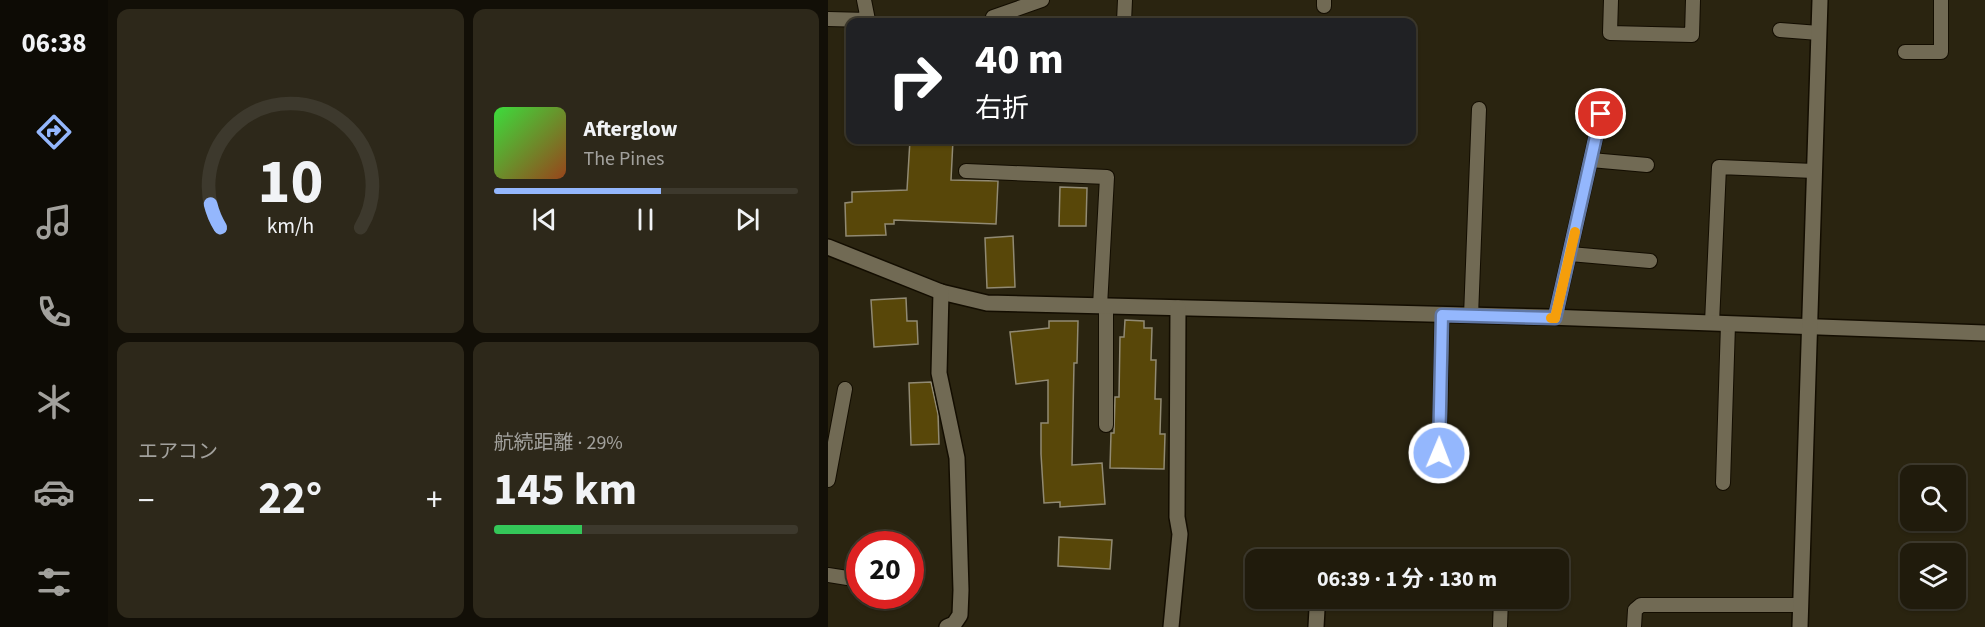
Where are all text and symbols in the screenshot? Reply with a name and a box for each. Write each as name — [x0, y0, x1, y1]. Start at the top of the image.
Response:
text: 06:38 — [21, 24, 87, 63]
text: 40 m — [975, 30, 1064, 90]
icon: right — [876, 42, 954, 120]
pin — [1575, 88, 1626, 139]
text: 右折 — [975, 89, 1029, 128]
icon: arrive — [1584, 97, 1617, 130]
icon: directions — [33, 111, 75, 153]
text: Afterglow — [584, 113, 678, 145]
text: 10 — [257, 138, 323, 227]
text: The Pines — [584, 145, 665, 173]
icon: music — [33, 201, 75, 243]
icon: previous — [528, 203, 561, 236]
icon: pause — [629, 203, 662, 236]
icon: next — [731, 203, 764, 236]
text: km/h — [266, 212, 314, 243]
icon: phone — [33, 291, 75, 333]
icon: climate — [33, 381, 75, 423]
position arrow — [1407, 421, 1471, 485]
text: 航続距離 · 29% — [494, 429, 623, 457]
text: エアコン — [138, 438, 218, 466]
text: 145 km — [494, 458, 637, 522]
map controls — [1900, 465, 1966, 609]
button: search — [1900, 465, 1966, 531]
text: 22° — [258, 467, 322, 531]
icon: car — [33, 471, 75, 513]
text: − — [138, 477, 154, 524]
text: + — [426, 477, 442, 524]
speed limit sign: 20 — [846, 531, 924, 609]
button: layers — [1900, 543, 1966, 609]
icon: filters — [33, 561, 75, 603]
text: 06:39 · 1 分 · 130 m — [1317, 563, 1497, 595]

